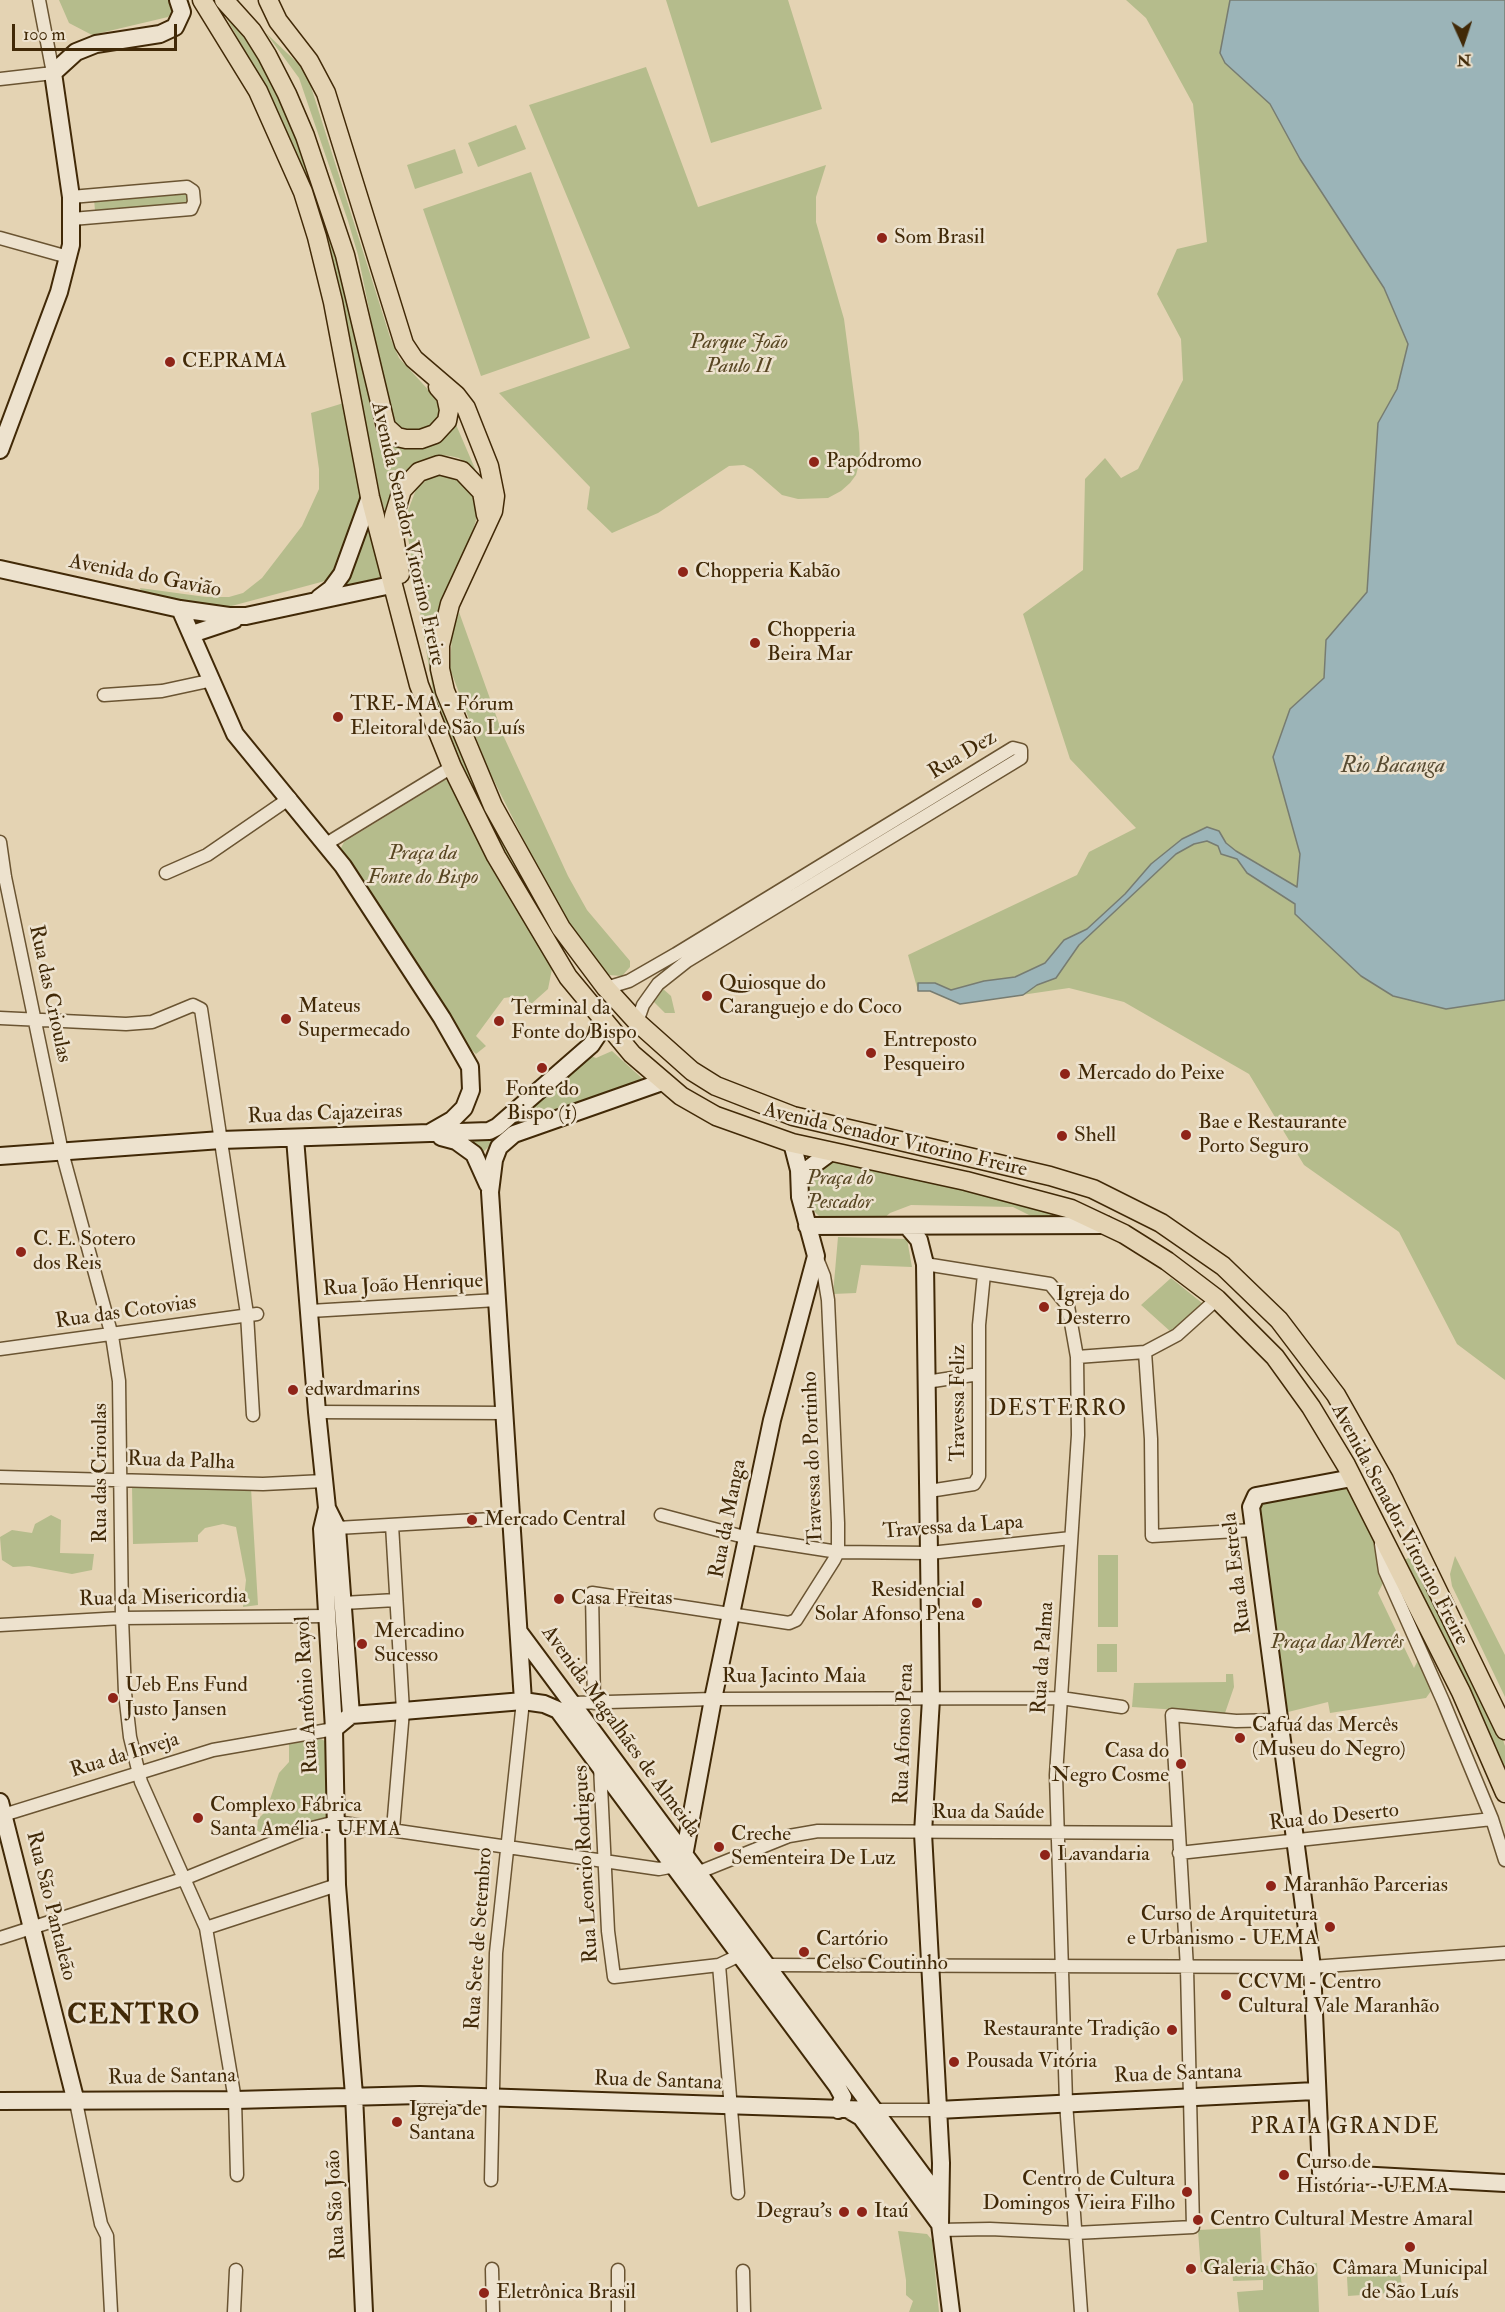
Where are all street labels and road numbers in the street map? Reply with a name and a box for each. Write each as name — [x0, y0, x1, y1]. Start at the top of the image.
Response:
street label: Avenida Senador Vitorino Freire — [364, 400, 450, 668]
street label: Avenida do Gavião — [67, 550, 223, 604]
street label: Rua Dez — [924, 726, 1002, 786]
street label: Rua das Crioulas — [22, 923, 76, 1065]
street label: Avenida Senador Vitorino Freire — [761, 1098, 1029, 1184]
street label: Rua das Cajazeiras — [247, 1100, 403, 1130]
street label: Rua João Henrique — [322, 1269, 484, 1303]
street label: Rua das Cotovias — [54, 1291, 198, 1335]
street label: Travessa Feliz — [946, 1344, 972, 1462]
street label: Travessa do Portinho — [798, 1371, 830, 1545]
street label: Avenida Senador Vitorino Freire — [1325, 1400, 1473, 1650]
street label: Rua das Crioulas — [88, 1403, 114, 1543]
street label: Rua da Palha — [127, 1448, 235, 1476]
street label: Rua da Manga — [705, 1457, 753, 1581]
street label: Travessa da Lapa — [882, 1511, 1024, 1545]
street label: Rua da Estrela — [1218, 1511, 1258, 1635]
street label: Rua da Misericordia — [79, 1585, 247, 1613]
street label: Rua da Palma — [1027, 1601, 1061, 1715]
street label: Rua Antônio Rayol — [291, 1615, 325, 1775]
street label: Avenida Magalhães de Almeida — [535, 1621, 705, 1843]
street label: Rua Afonso Pena — [890, 1663, 920, 1805]
street label: Rua Jacinto Maia — [722, 1664, 866, 1690]
street label: Rua da Inveja — [68, 1728, 182, 1784]
street label: Rua Leoncio Rodrigues — [569, 1764, 605, 1964]
street label: Rua do Deserto — [1268, 1799, 1400, 1837]
street label: Rua da Saúde — [932, 1800, 1044, 1826]
street label: Rua São Pantaleão — [19, 1829, 81, 1983]
street label: Rua Sete de Setembro — [461, 1847, 499, 2031]
street label: Rua de Santana — [1114, 2060, 1242, 2090]
street label: Rua de Santana — [108, 2064, 236, 2092]
street label: Rua de Santana — [594, 2067, 722, 2097]
street label: Rua São João — [322, 2149, 352, 2261]

